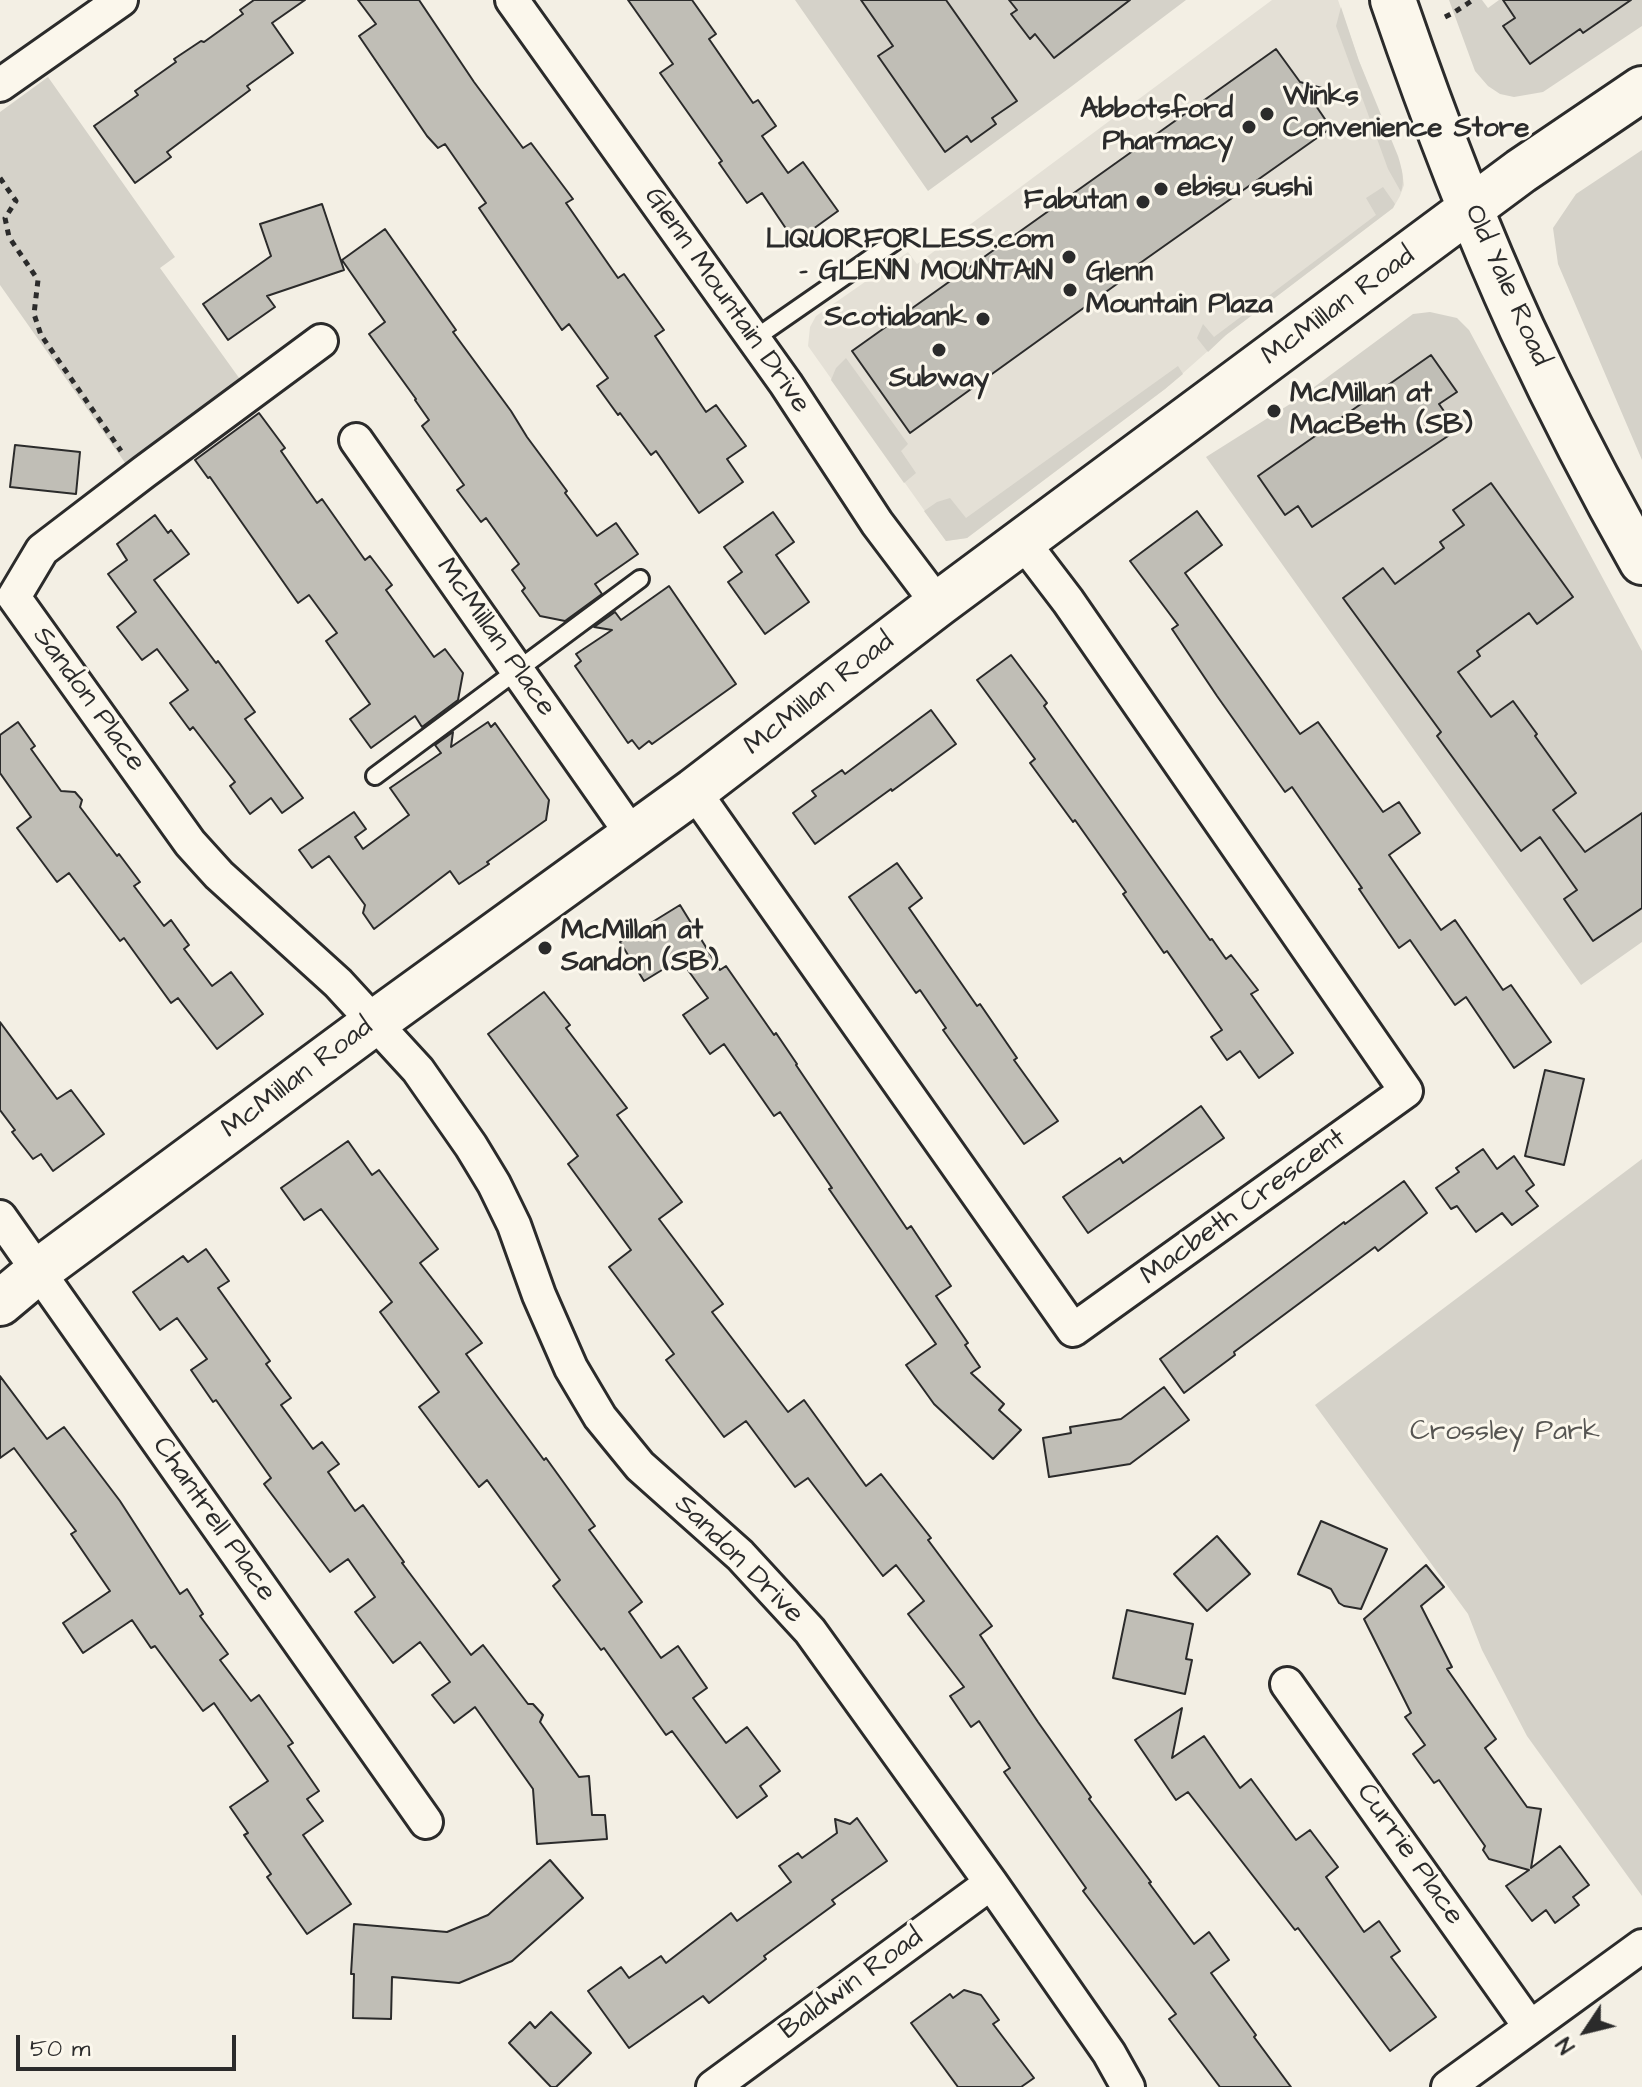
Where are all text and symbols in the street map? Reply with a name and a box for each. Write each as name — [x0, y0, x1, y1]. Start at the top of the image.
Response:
place label: Winks Convenience Store — [1283, 81, 1529, 147]
place label: Abbotsford Pharmacy — [1080, 94, 1233, 160]
marker: Winks Convenience Store — [1258, 105, 1276, 123]
marker: Abbotsford Pharmacy — [1240, 118, 1258, 136]
place label: ebisu sushi — [1177, 172, 1312, 206]
marker: ebisu sushi — [1152, 180, 1170, 198]
street label: Glenn Mountain Drive — [635, 182, 817, 420]
place label: Fabutan — [1024, 185, 1127, 219]
marker: Fabutan — [1134, 193, 1152, 211]
street label: Old Yale Road — [1455, 200, 1557, 372]
place label: LIQUORFORLESS.com - GLENN MOUNTAIN — [766, 224, 1053, 290]
street label: McMillan Road — [1256, 240, 1422, 374]
marker: LIQUORFORLESS.com - GLENN MOUNTAIN — [1060, 248, 1078, 266]
place label: Glenn Mountain Plaza — [1086, 257, 1273, 323]
marker: Glenn Mountain Plaza — [1061, 281, 1079, 299]
place label: Scotiabank — [825, 302, 967, 336]
marker: Scotiabank — [974, 310, 992, 328]
marker: Subway — [930, 341, 948, 359]
place label: Subway — [889, 363, 989, 397]
place label: McMillan at MacBeth (SB) — [1290, 378, 1473, 444]
marker: McMillan at MacBeth (SB) — [1265, 402, 1283, 420]
street label: McMillan Place — [428, 552, 562, 724]
street label: Sandon Place — [24, 621, 152, 779]
street label: McMillan Road — [738, 626, 902, 764]
place label: McMillan at Sandon (SB) — [561, 915, 719, 981]
marker: McMillan at Sandon (SB) — [536, 939, 554, 957]
street label: McMillan Road — [216, 1011, 380, 1147]
street label: Macbeth Crescent — [1135, 1122, 1353, 1294]
park label: Crossley Park — [1410, 1416, 1600, 1450]
street label: Chantrell Place — [144, 1431, 282, 1609]
street label: Sandon Drive — [666, 1488, 810, 1632]
street label: Currie Place — [1348, 1778, 1470, 1932]
street label: Baldwin Road — [774, 1922, 930, 2048]
north arrow — [1546, 1991, 1626, 2071]
scale bar — [20, 2019, 240, 2069]
text: N — [1549, 2031, 1583, 2060]
text: 50 m — [30, 2032, 90, 2066]

